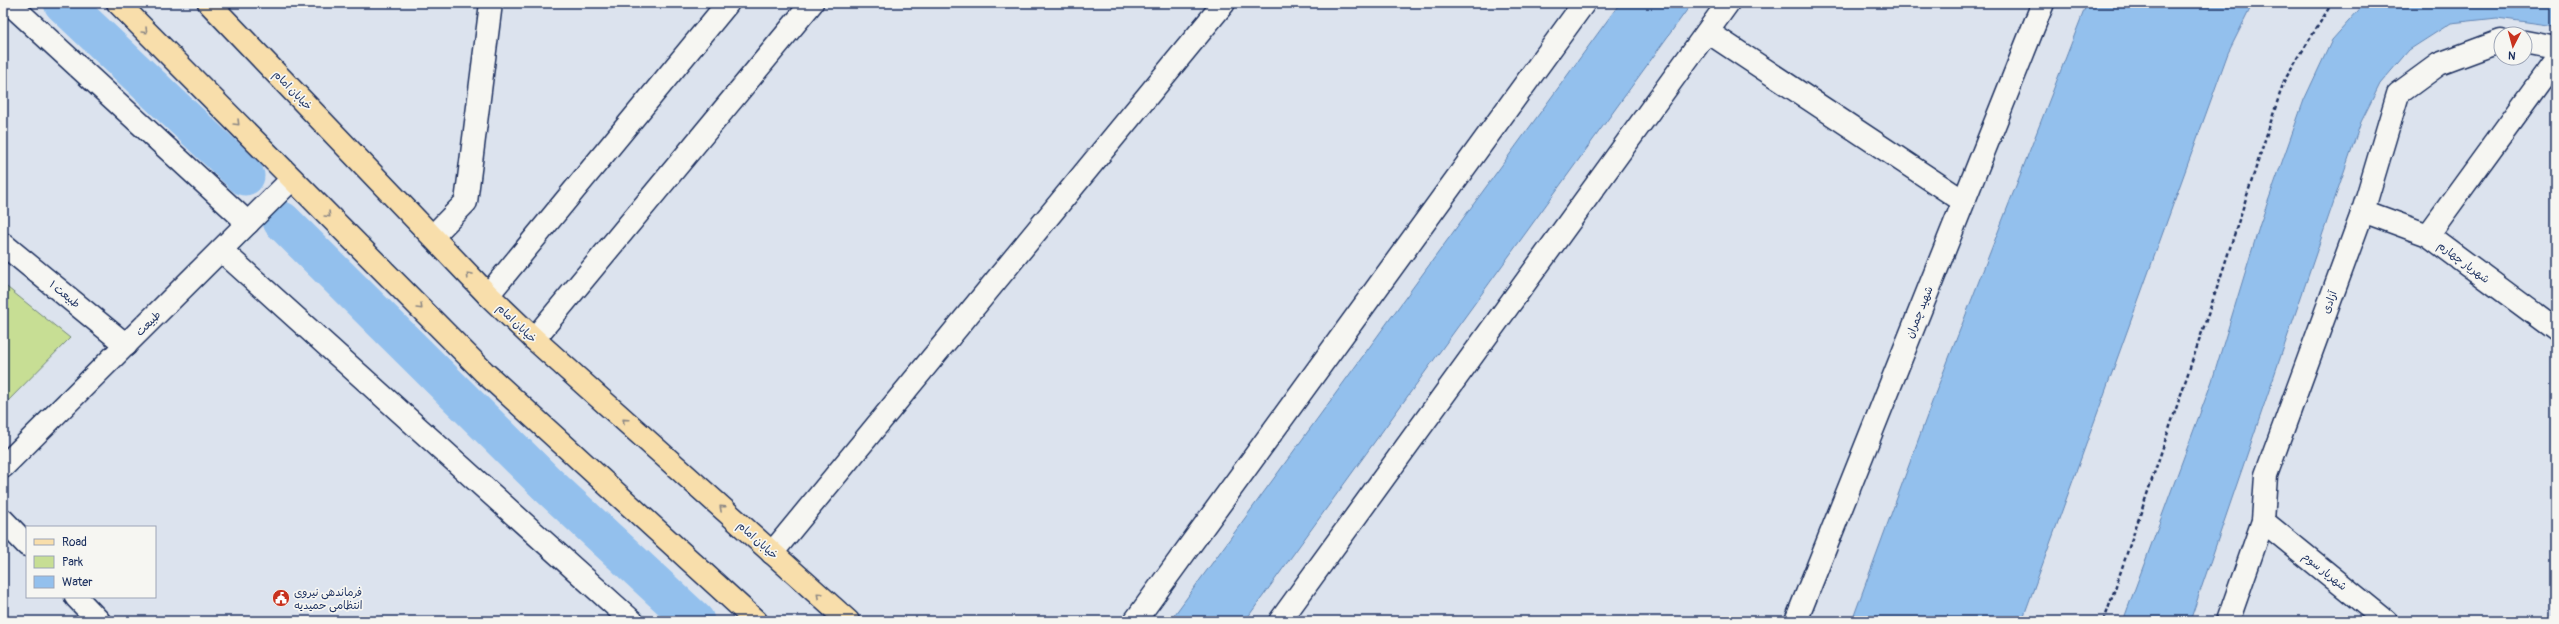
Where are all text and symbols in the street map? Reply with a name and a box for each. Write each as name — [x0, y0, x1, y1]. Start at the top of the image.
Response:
one-way arrow — [140, 26, 148, 34]
north arrow — [2493, 26, 2533, 66]
text: N — [2507, 49, 2516, 62]
street label: خیابان امام — [269, 68, 315, 114]
one-way arrow — [232, 118, 240, 126]
one-way arrow — [323, 210, 331, 218]
street label: شهریار چهارم — [2434, 239, 2492, 288]
one-way arrow — [467, 272, 474, 280]
street label: طبیعت ۱ — [46, 278, 83, 312]
street label: شهید چمران — [1903, 284, 1936, 340]
street label: آزادی — [2319, 288, 2340, 315]
street label: خیابان امام — [493, 301, 539, 347]
one-way arrow — [415, 302, 423, 310]
street label: طبیعت — [133, 308, 164, 339]
one-way arrow — [623, 419, 630, 426]
one-way arrow — [719, 506, 727, 513]
street label: خیابان امام — [733, 519, 781, 563]
legend — [26, 526, 156, 598]
text: Road — [62, 535, 87, 550]
street label: شهریار سوم — [2299, 550, 2349, 595]
text: Park — [62, 555, 83, 570]
text: Water — [62, 575, 93, 590]
place label: فرماندهی نیروی انتظامی حمیدیه — [294, 586, 362, 613]
public building icon: فرماندهی نیروی انتظامی حمیدیه — [271, 588, 291, 608]
one-way arrow — [816, 592, 824, 600]

